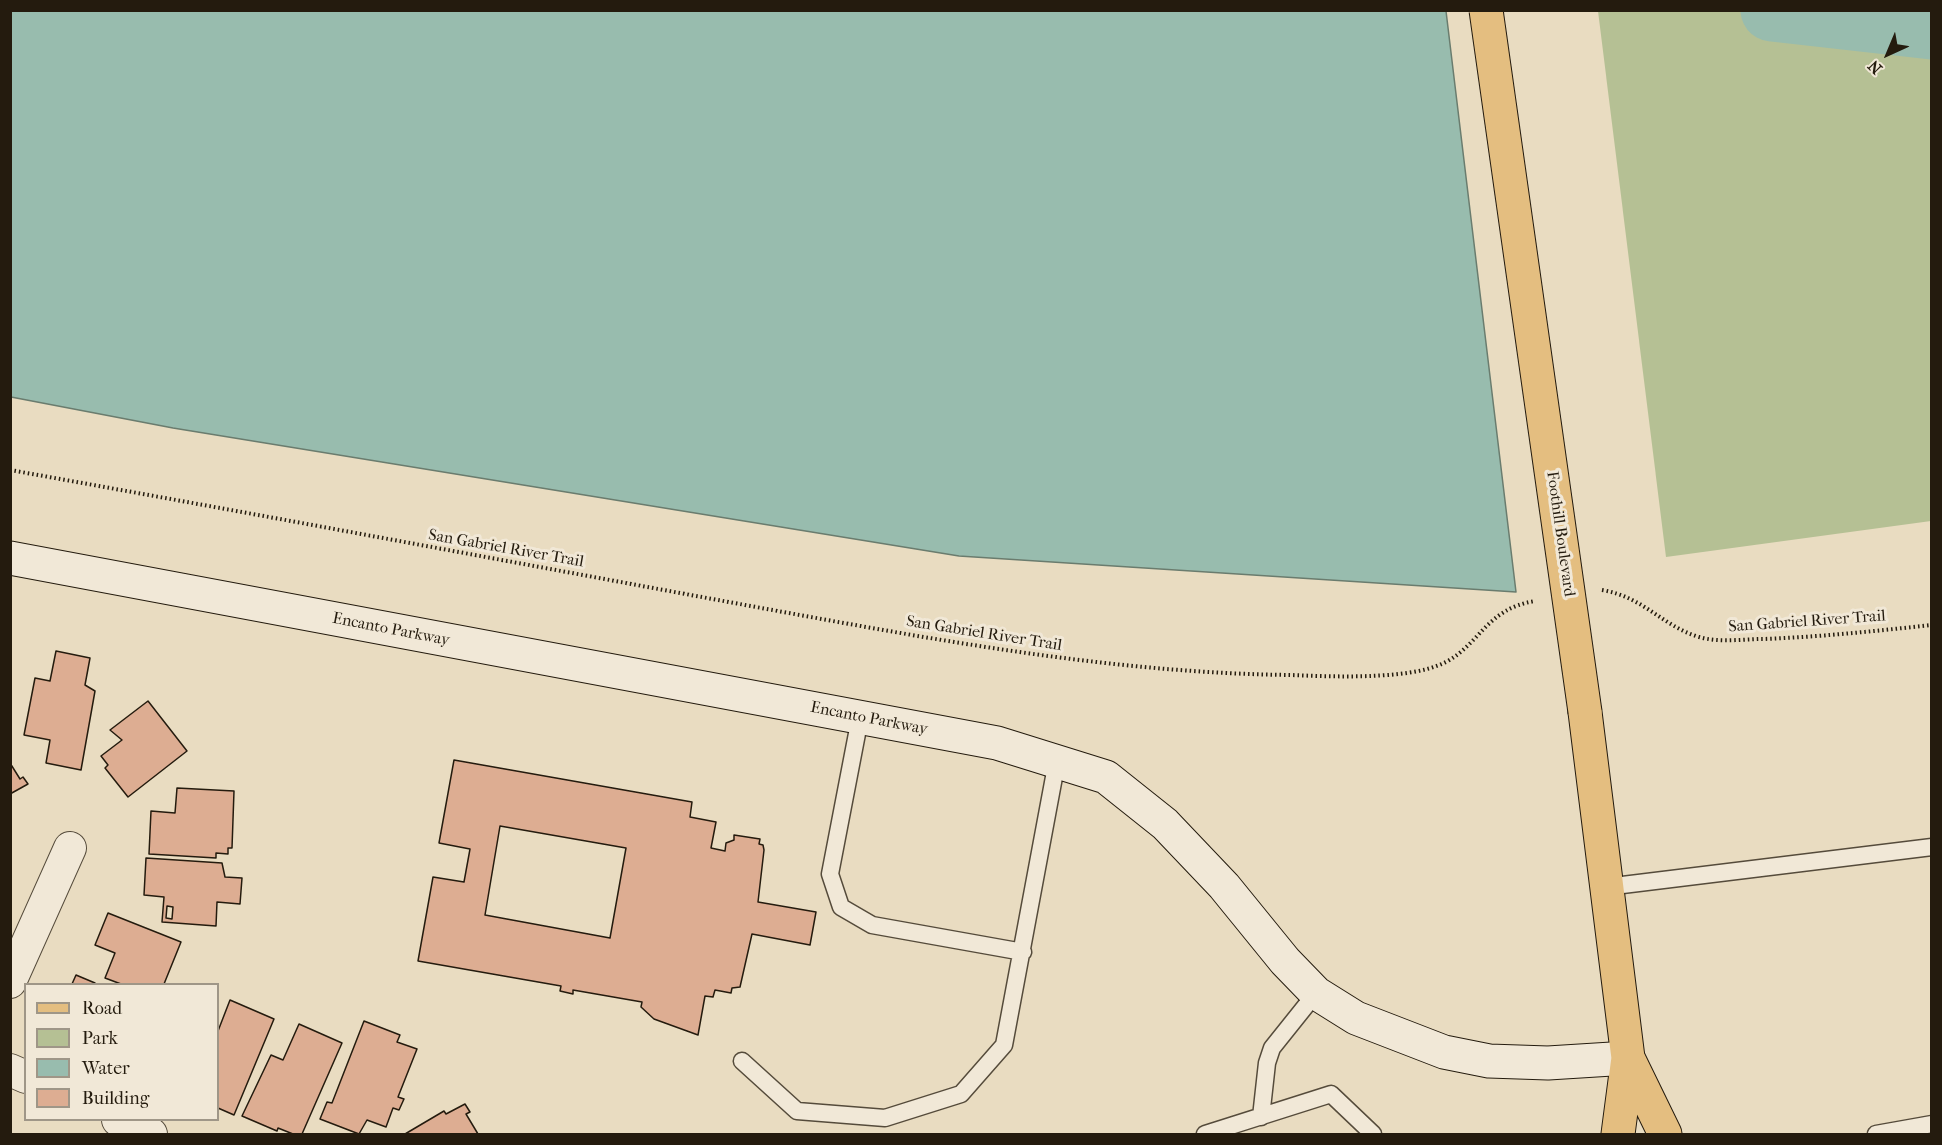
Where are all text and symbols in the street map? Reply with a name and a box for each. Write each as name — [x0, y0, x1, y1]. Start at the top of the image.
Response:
north arrow — [1858, 24, 1918, 84]
text: N — [1864, 56, 1886, 78]
street label: Foothill Boulevard — [1542, 470, 1578, 598]
street label: San Gabriel River Trail — [427, 526, 585, 572]
street label: San Gabriel River Trail — [1728, 607, 1886, 637]
street label: Encanto Parkway — [331, 609, 451, 651]
street label: San Gabriel River Trail — [905, 612, 1063, 656]
street label: Encanto Parkway — [809, 698, 929, 740]
legend — [24, 983, 219, 1121]
text: Road — [82, 998, 122, 1019]
text: Park — [82, 1028, 118, 1049]
text: Water — [82, 1058, 130, 1079]
text: Building — [82, 1088, 149, 1109]

